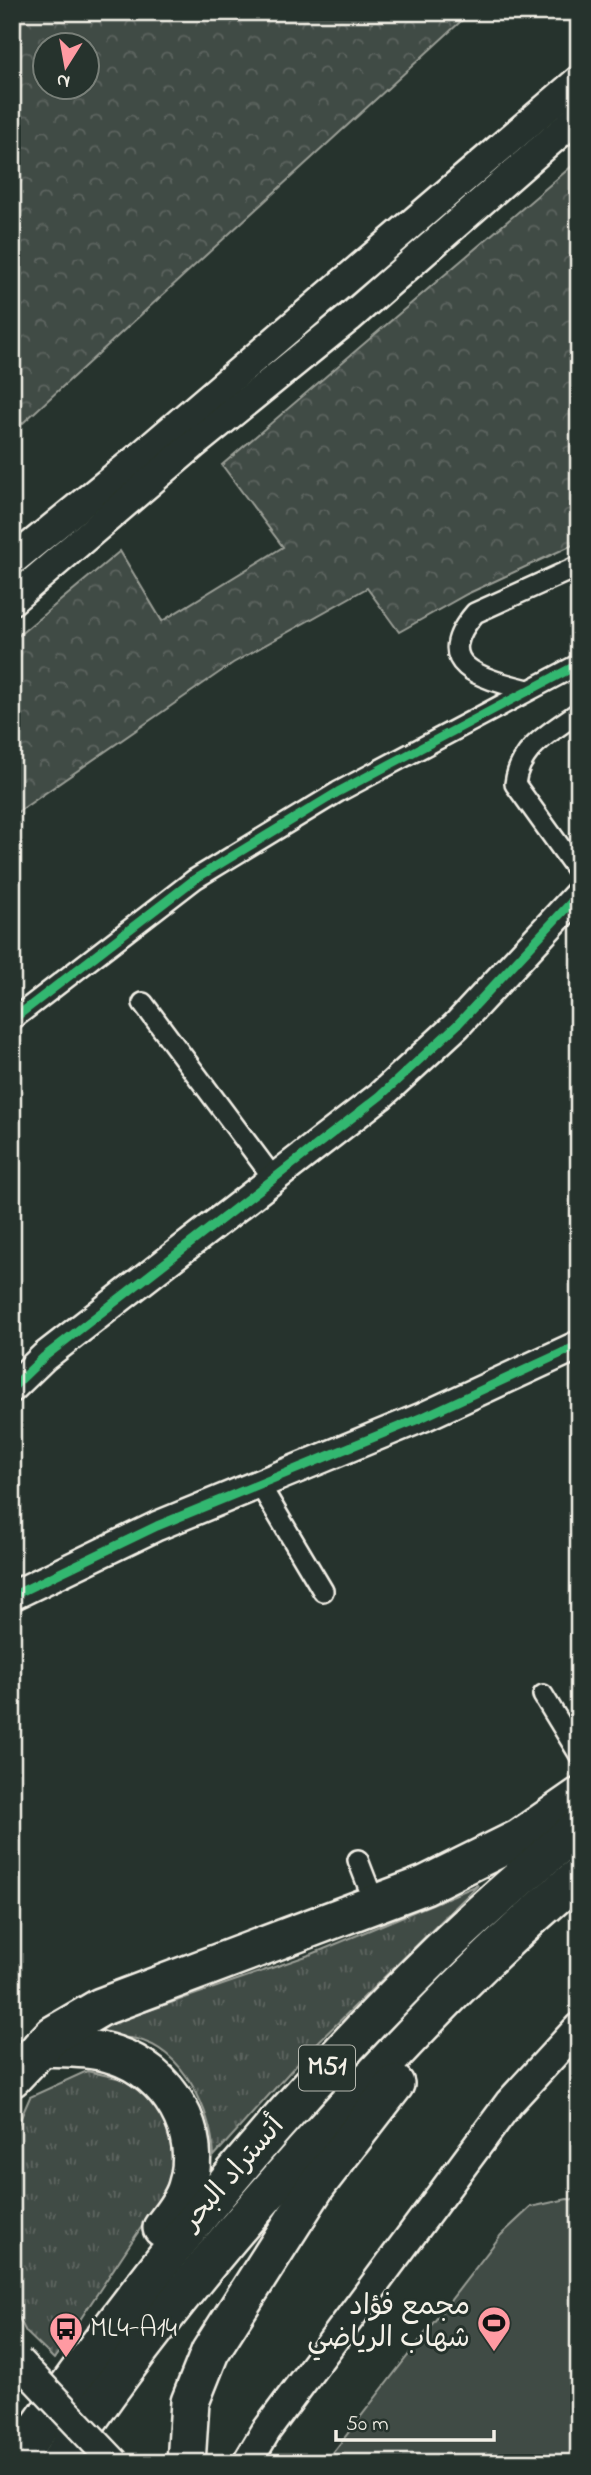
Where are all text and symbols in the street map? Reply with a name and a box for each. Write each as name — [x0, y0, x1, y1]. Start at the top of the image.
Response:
north arrow — [32, 32, 102, 102]
text: N — [54, 66, 72, 95]
road number: M51 — [299, 2046, 355, 2090]
street label: أتستراد البحر — [171, 2108, 295, 2242]
place label: مجمع فؤاد شهاب الرياضي — [307, 2287, 470, 2361]
sports icon: مجمع فؤاد شهاب الرياضي — [475, 2304, 513, 2353]
place label: ML4-A14 — [90, 2309, 178, 2350]
bus stop icon: ML4-A14 — [47, 2310, 85, 2359]
scale bar — [336, 2398, 493, 2442]
text: 50 m — [346, 2410, 389, 2440]

